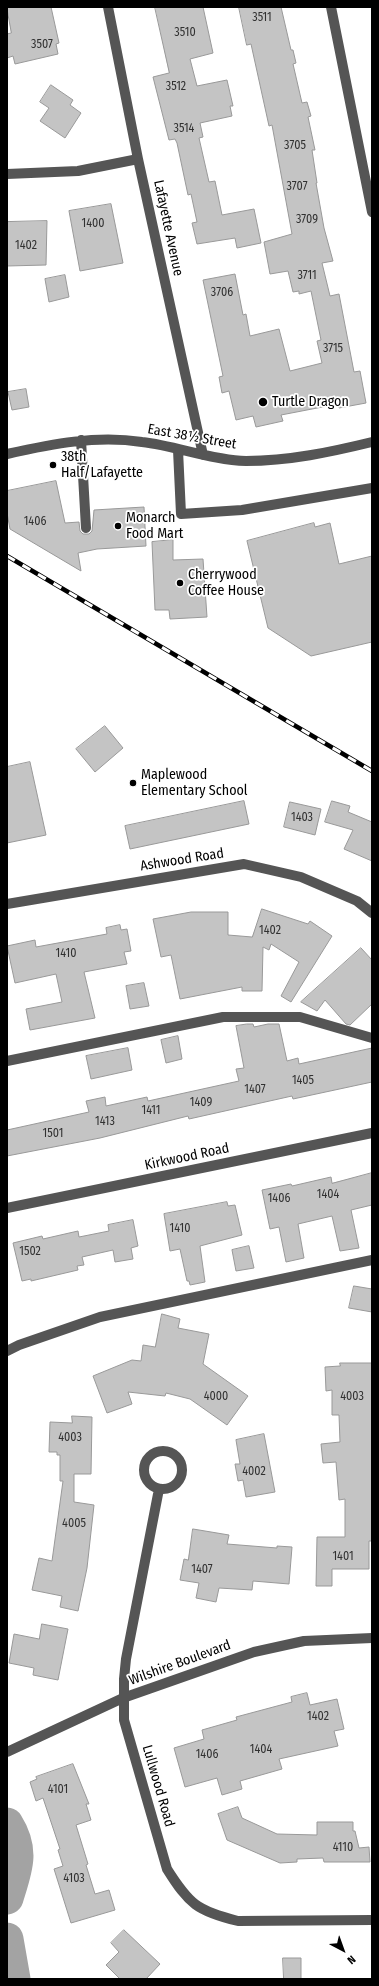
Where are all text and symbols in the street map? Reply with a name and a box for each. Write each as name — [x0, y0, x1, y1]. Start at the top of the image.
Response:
house number: 3511 — [252, 11, 272, 25]
house number: 3510 — [174, 26, 196, 40]
house number: 3507 — [31, 38, 53, 52]
house number: 3512 — [166, 80, 186, 94]
house number: 3514 — [174, 122, 194, 136]
house number: 3705 — [284, 139, 306, 153]
street label: Lafayette Avenue — [150, 178, 186, 278]
house number: 3707 — [287, 180, 307, 194]
house number: 3709 — [296, 213, 318, 227]
house number: 1400 — [82, 217, 104, 231]
house number: 1402 — [15, 239, 37, 253]
house number: 3711 — [297, 269, 317, 283]
house number: 3706 — [211, 286, 233, 300]
house number: 3715 — [323, 342, 343, 356]
place label: Turtle Dragon — [272, 394, 349, 410]
marker: Turtle Dragon — [257, 396, 269, 408]
street label: East 38½ Street — [146, 421, 238, 453]
place label: 38th Half/Lafayette — [61, 449, 143, 482]
marker: 38th Half/Lafayette — [48, 460, 58, 470]
place label: Monarch Food Mart — [126, 510, 183, 542]
house number: 1406 — [24, 515, 46, 529]
marker: Monarch Food Mart — [113, 521, 123, 531]
place label: Cherrywood Coffee House — [188, 567, 264, 600]
marker: Cherrywood Coffee House — [175, 578, 185, 588]
place label: Maplewood Elementary School — [141, 767, 248, 800]
marker: Maplewood Elementary School — [128, 778, 138, 788]
house number: 1403 — [291, 811, 313, 825]
street label: Ashwood Road — [139, 845, 225, 875]
house number: 1402 — [259, 924, 281, 938]
house number: 1410 — [56, 947, 76, 961]
house number: 1405 — [292, 1074, 314, 1088]
house number: 1407 — [244, 1083, 266, 1097]
house number: 1409 — [190, 1096, 212, 1110]
house number: 1411 — [141, 1104, 161, 1118]
house number: 1413 — [95, 1115, 115, 1129]
house number: 1501 — [43, 1127, 63, 1141]
street label: Kirkwood Road — [143, 1140, 231, 1174]
house number: 1404 — [317, 1188, 339, 1202]
house number: 1406 — [268, 1192, 290, 1206]
house number: 1410 — [170, 1222, 190, 1236]
house number: 1502 — [19, 1245, 41, 1259]
house number: 4000 — [204, 1390, 228, 1404]
house number: 4003 — [340, 1390, 364, 1404]
house number: 4003 — [58, 1431, 82, 1445]
house number: 4002 — [242, 1465, 266, 1479]
house number: 4005 — [62, 1517, 86, 1531]
house number: 1401 — [332, 1550, 354, 1564]
house number: 1407 — [191, 1563, 213, 1577]
street label: Wilshire Boulevard — [127, 1637, 233, 1689]
house number: 1402 — [307, 1710, 329, 1724]
street label: Lullwood Road — [138, 1743, 178, 1829]
house number: 1404 — [250, 1743, 272, 1757]
house number: 1406 — [196, 1748, 218, 1762]
house number: 4101 — [48, 1783, 68, 1797]
house number: 4110 — [333, 1841, 353, 1855]
house number: 4103 — [63, 1872, 85, 1886]
north arrow — [323, 1930, 363, 1970]
text: N — [344, 1952, 358, 1967]

